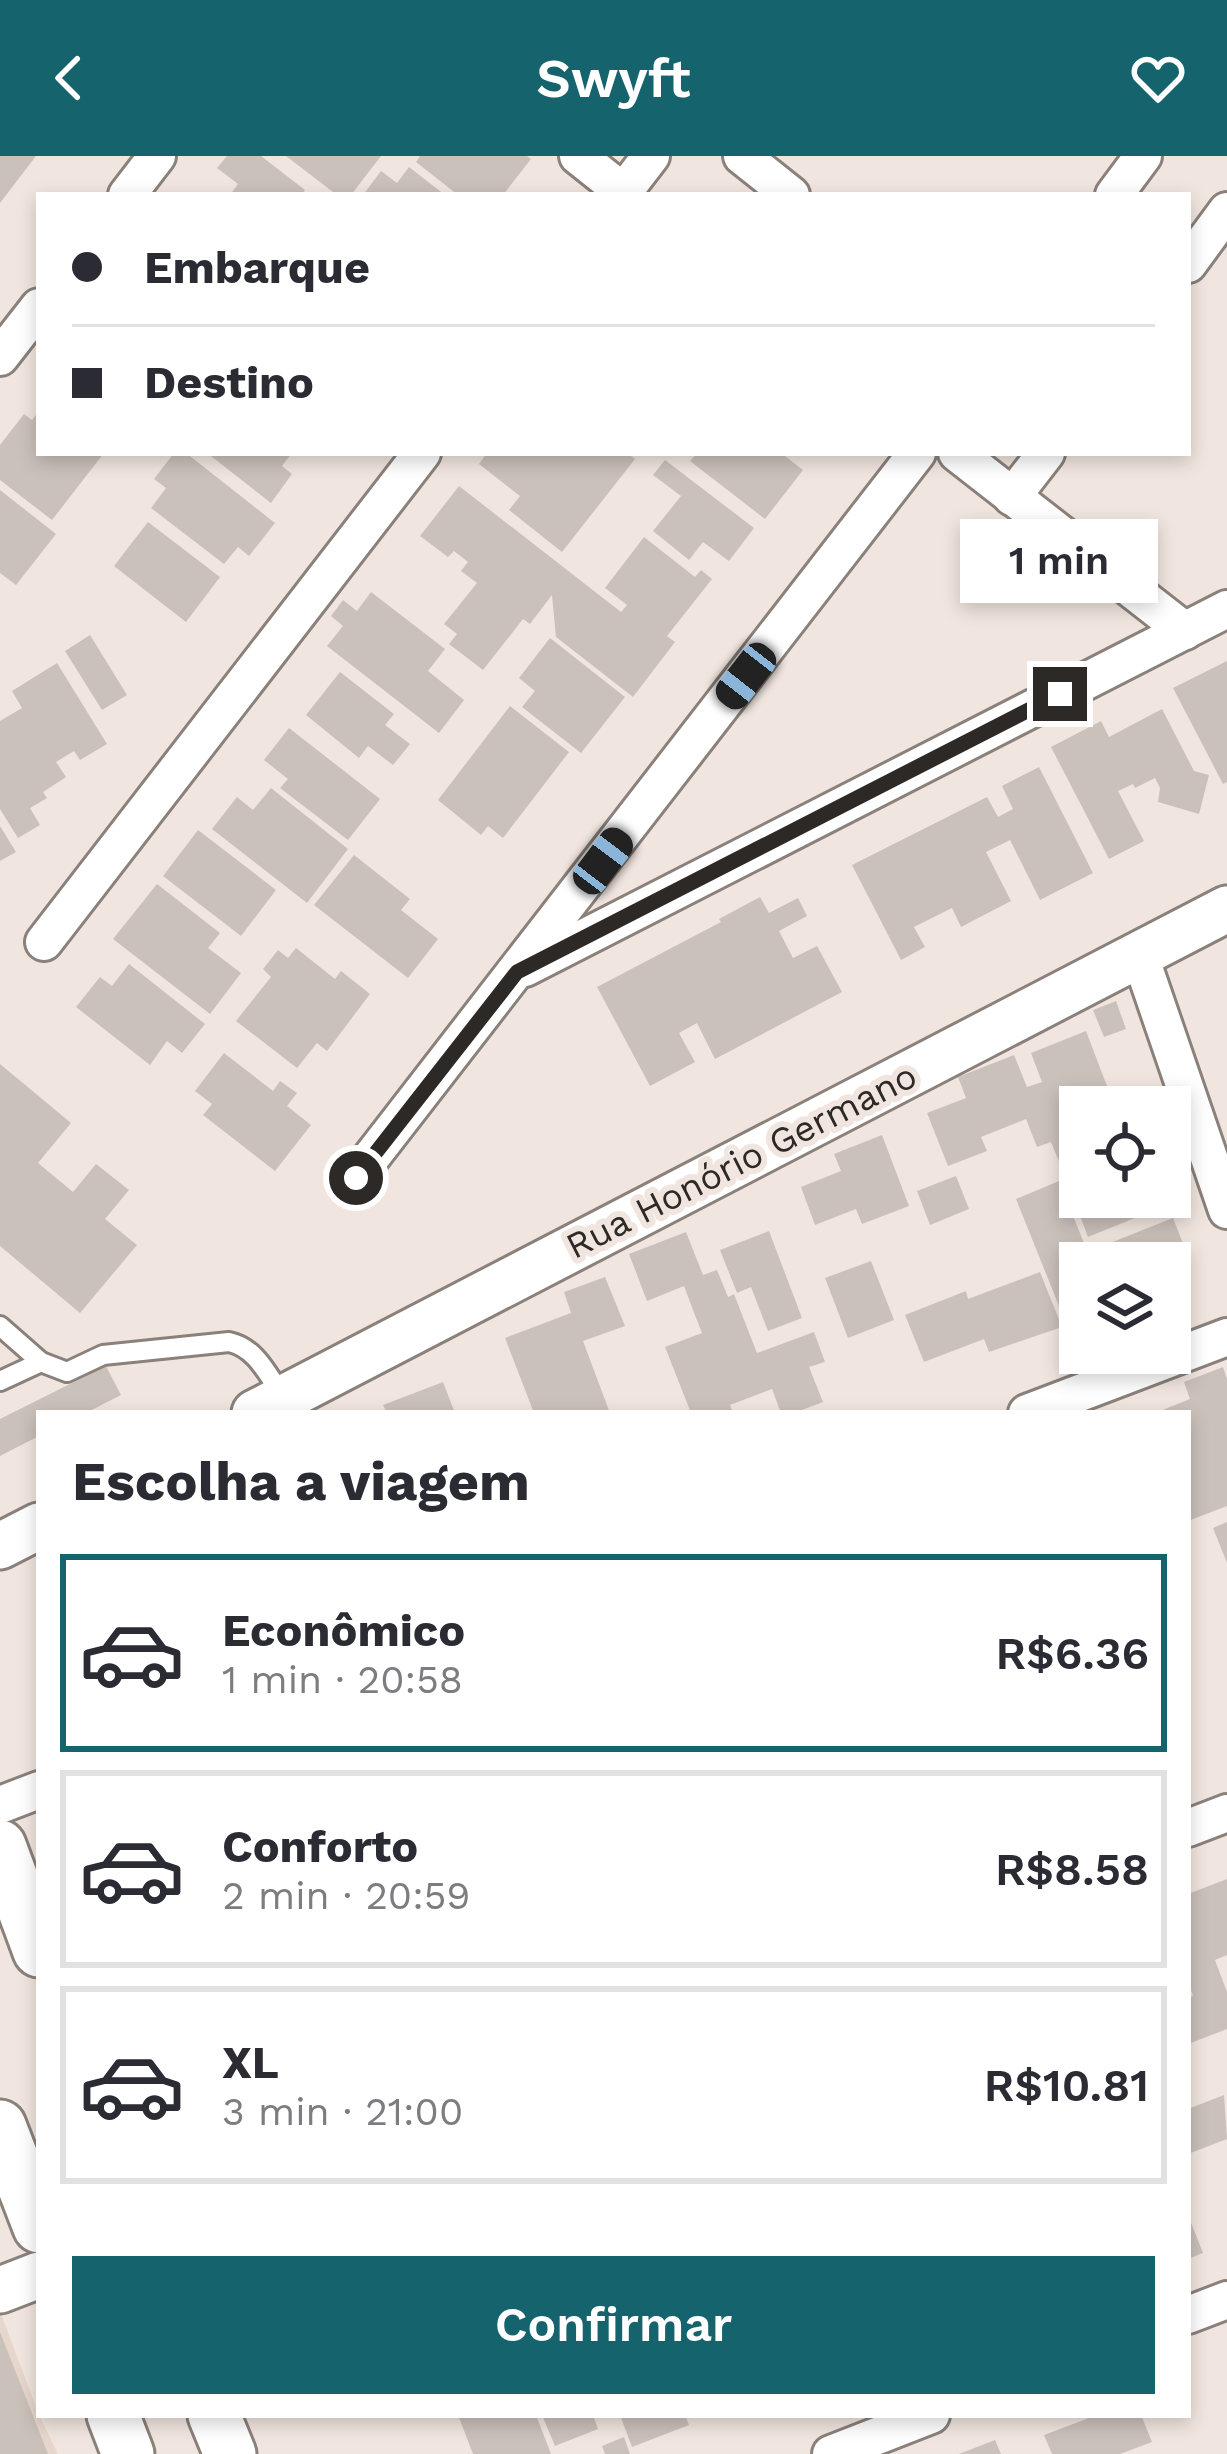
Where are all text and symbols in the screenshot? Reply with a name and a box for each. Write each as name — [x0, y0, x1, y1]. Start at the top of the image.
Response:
icon: back — [36, 45, 102, 111]
icon: heart — [1125, 45, 1191, 111]
text: Swyft — [536, 47, 691, 110]
text: Embarque — [144, 241, 370, 294]
text: Destino — [144, 356, 314, 409]
callout: 1 min — [961, 520, 1159, 604]
text: 1 min — [1009, 538, 1109, 583]
car — [710, 637, 782, 715]
route end — [1033, 667, 1087, 721]
car — [567, 821, 639, 901]
street label: Rua Honório Germano — [559, 1054, 924, 1268]
map controls — [1059, 1086, 1191, 1374]
button: locate — [1059, 1086, 1191, 1218]
route start — [329, 1151, 383, 1205]
button: layers — [1059, 1242, 1191, 1374]
text: Escolha a viagem — [72, 1450, 530, 1513]
icon: car — [78, 1599, 186, 1707]
text: Econômico — [222, 1604, 465, 1657]
text: R$6.36 — [996, 1627, 1149, 1680]
text: 1 min · 20:58 — [222, 1657, 463, 1702]
icon: car — [78, 1815, 186, 1923]
text: Conforto — [222, 1820, 418, 1873]
text: R$8.58 — [995, 1843, 1149, 1896]
text: 2 min · 20:59 — [222, 1873, 470, 1918]
icon: car — [78, 2031, 186, 2139]
text: XL — [222, 2036, 279, 2089]
text: R$10.81 — [984, 2059, 1149, 2112]
text: 3 min · 21:00 — [222, 2089, 463, 2134]
button: Confirmar — [72, 2256, 1155, 2394]

